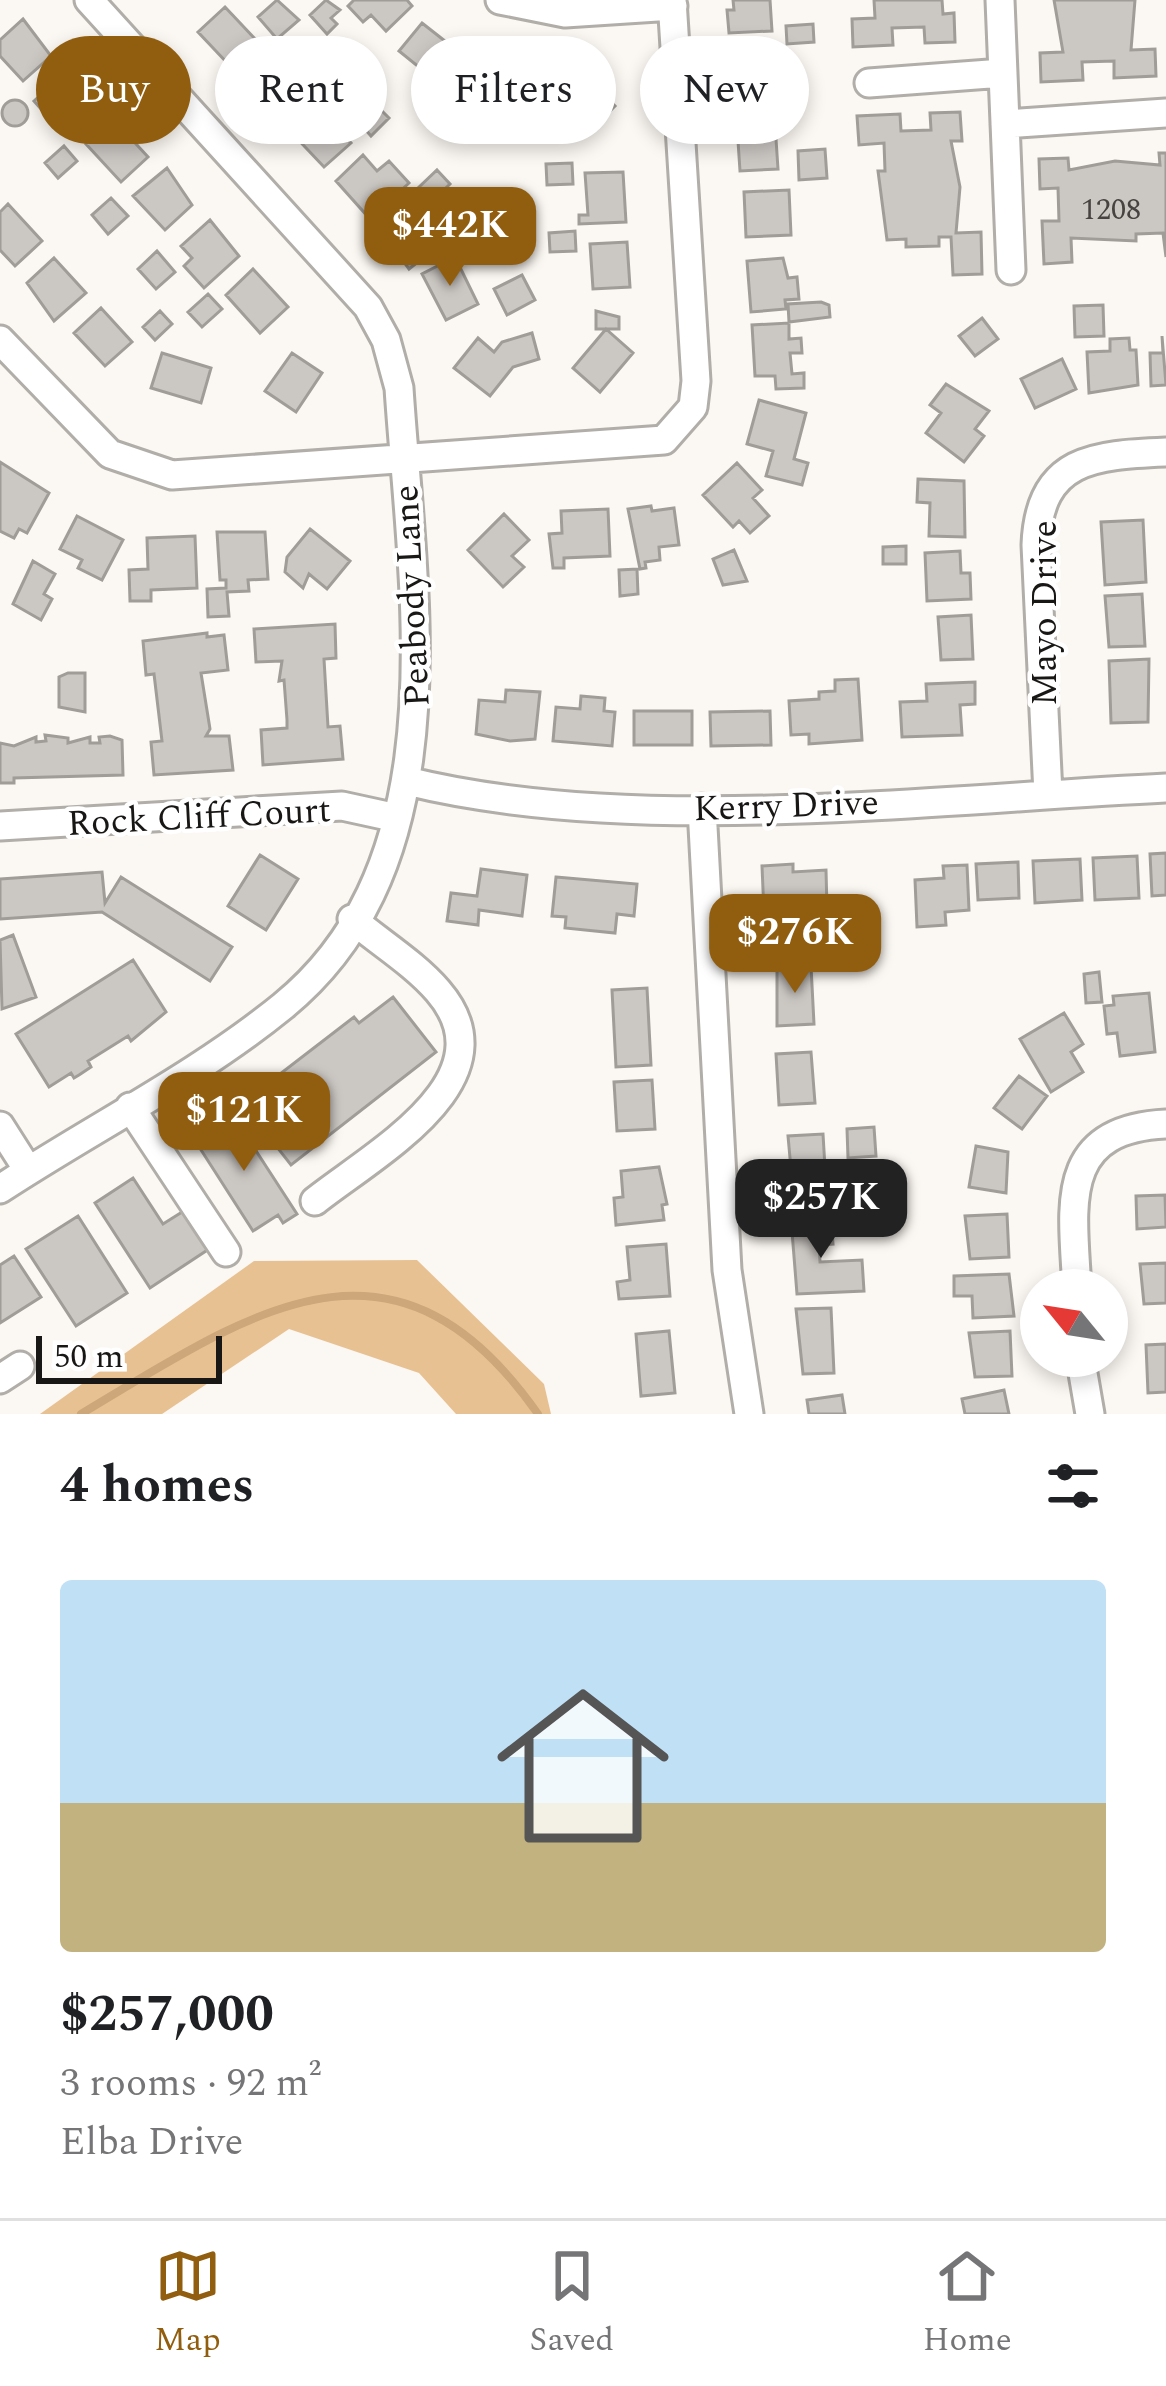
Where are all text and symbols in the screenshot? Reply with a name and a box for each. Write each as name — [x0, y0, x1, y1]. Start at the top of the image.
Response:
chip: Buy — [36, 36, 191, 144]
chip: Rent — [215, 36, 387, 144]
chip: Filters — [411, 36, 616, 144]
chip: New — [640, 36, 809, 144]
pin: $442K — [366, 187, 534, 289]
house number: 1208 — [1081, 187, 1141, 233]
text: $442K — [391, 196, 509, 255]
street label: Peabody Lane — [379, 483, 446, 708]
street label: Mayo Drive — [1018, 520, 1073, 706]
street label: Kerry Drive — [692, 776, 880, 837]
street label: Rock Cliff Court — [66, 783, 332, 852]
pin: $276K — [711, 894, 879, 996]
text: $276K — [736, 903, 854, 962]
pin: $121K — [160, 1072, 328, 1174]
text: $121K — [185, 1081, 303, 1140]
pin: $257K — [737, 1159, 905, 1261]
text: $257K — [762, 1168, 880, 1227]
north arrow — [1020, 1269, 1128, 1377]
map controls — [1020, 1269, 1128, 1377]
scale bar — [36, 1330, 222, 1383]
text: 50 m — [54, 1332, 124, 1382]
text: 4 homes — [60, 1447, 254, 1525]
icon: filters — [1040, 1453, 1106, 1519]
icon: home — [475, 1658, 691, 1874]
text: $257,000 — [60, 1976, 274, 2054]
text: 3 rooms · 92 m² — [60, 2054, 321, 2113]
text: Elba Drive — [60, 2113, 243, 2172]
tab: Map — [154, 2243, 221, 2365]
tab: Saved — [529, 2243, 614, 2365]
tab: Home — [923, 2243, 1012, 2365]

